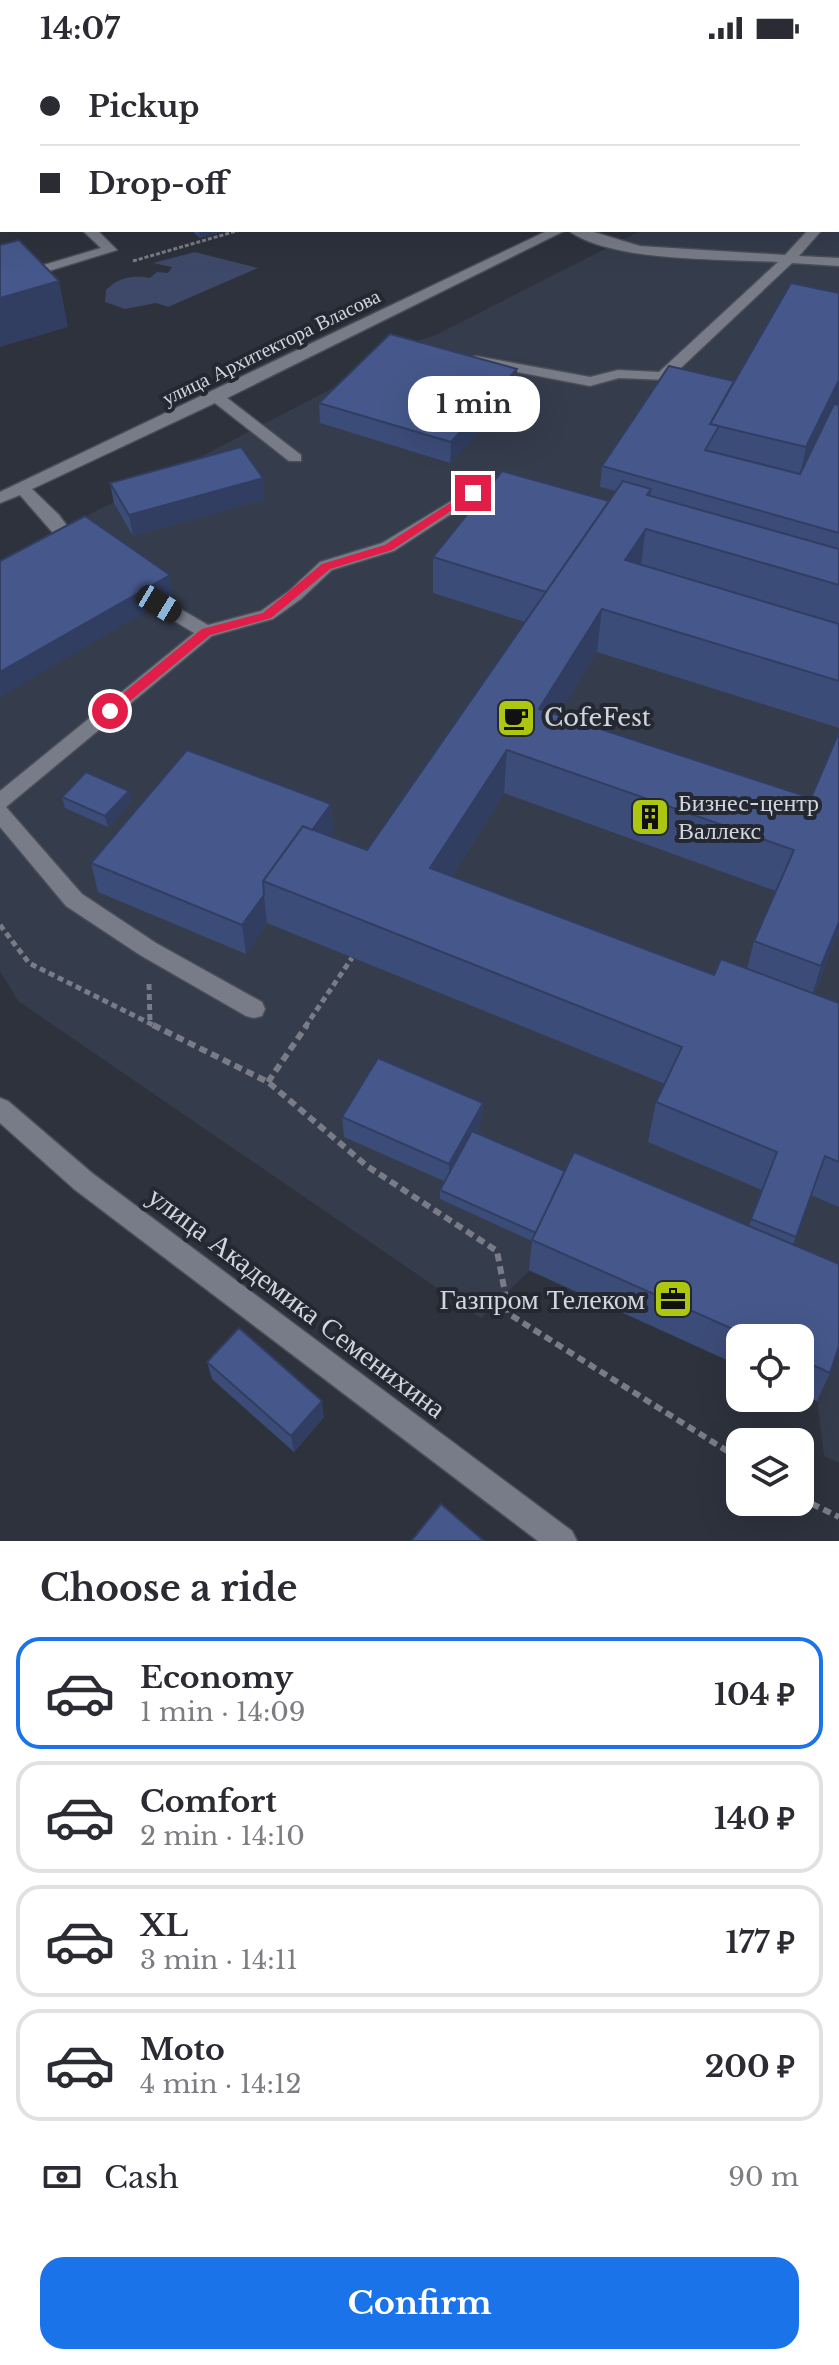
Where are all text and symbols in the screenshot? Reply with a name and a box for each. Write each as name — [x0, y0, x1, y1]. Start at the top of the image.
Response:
text: 14:07 — [40, 10, 120, 47]
text: Pickup — [88, 88, 199, 125]
text: Drop-off — [88, 165, 228, 202]
street label: улица Архитектора Власова — [158, 284, 384, 410]
callout: 1 min — [407, 377, 539, 433]
text: 1 min — [436, 388, 512, 420]
route end — [455, 475, 491, 511]
car — [132, 581, 186, 627]
route start — [92, 693, 128, 729]
cafe icon: CofeFest — [495, 697, 537, 739]
place label: CofeFest — [544, 703, 651, 732]
place label: Бизнес-центр Валлекс — [678, 788, 819, 845]
building icon: Бизнес-центр Валлекс — [629, 796, 671, 838]
street label: улица Академика Семенихина — [141, 1179, 453, 1426]
office icon: Газпром Телеком — [652, 1278, 694, 1320]
place label: Газпром Телеком — [440, 1282, 645, 1317]
map controls — [726, 1324, 814, 1516]
button: locate — [726, 1324, 814, 1412]
button: layers — [726, 1428, 814, 1516]
text: Choose a ride — [40, 1566, 297, 1611]
icon: car — [44, 1657, 116, 1729]
text: Economy — [140, 1659, 293, 1696]
text: 104 ₽ — [714, 1676, 795, 1713]
text: 1 min · 14:09 — [140, 1696, 306, 1728]
icon: car — [44, 1781, 116, 1853]
text: Comfort — [140, 1783, 277, 1820]
text: 140 ₽ — [714, 1800, 795, 1837]
text: 2 min · 14:10 — [140, 1820, 305, 1852]
icon: car — [44, 1905, 116, 1977]
text: XL — [140, 1907, 188, 1944]
text: 177 ₽ — [726, 1924, 795, 1961]
text: 3 min · 14:11 — [140, 1944, 298, 1976]
icon: car — [44, 2029, 116, 2101]
text: Moto — [140, 2031, 225, 2068]
text: 200 ₽ — [705, 2048, 795, 2085]
text: 4 min · 14:12 — [140, 2068, 302, 2100]
icon: cash — [40, 2155, 84, 2199]
text: Cash — [104, 2159, 179, 2196]
text: 90 m — [728, 2161, 799, 2193]
button: Confirm — [40, 2257, 799, 2349]

